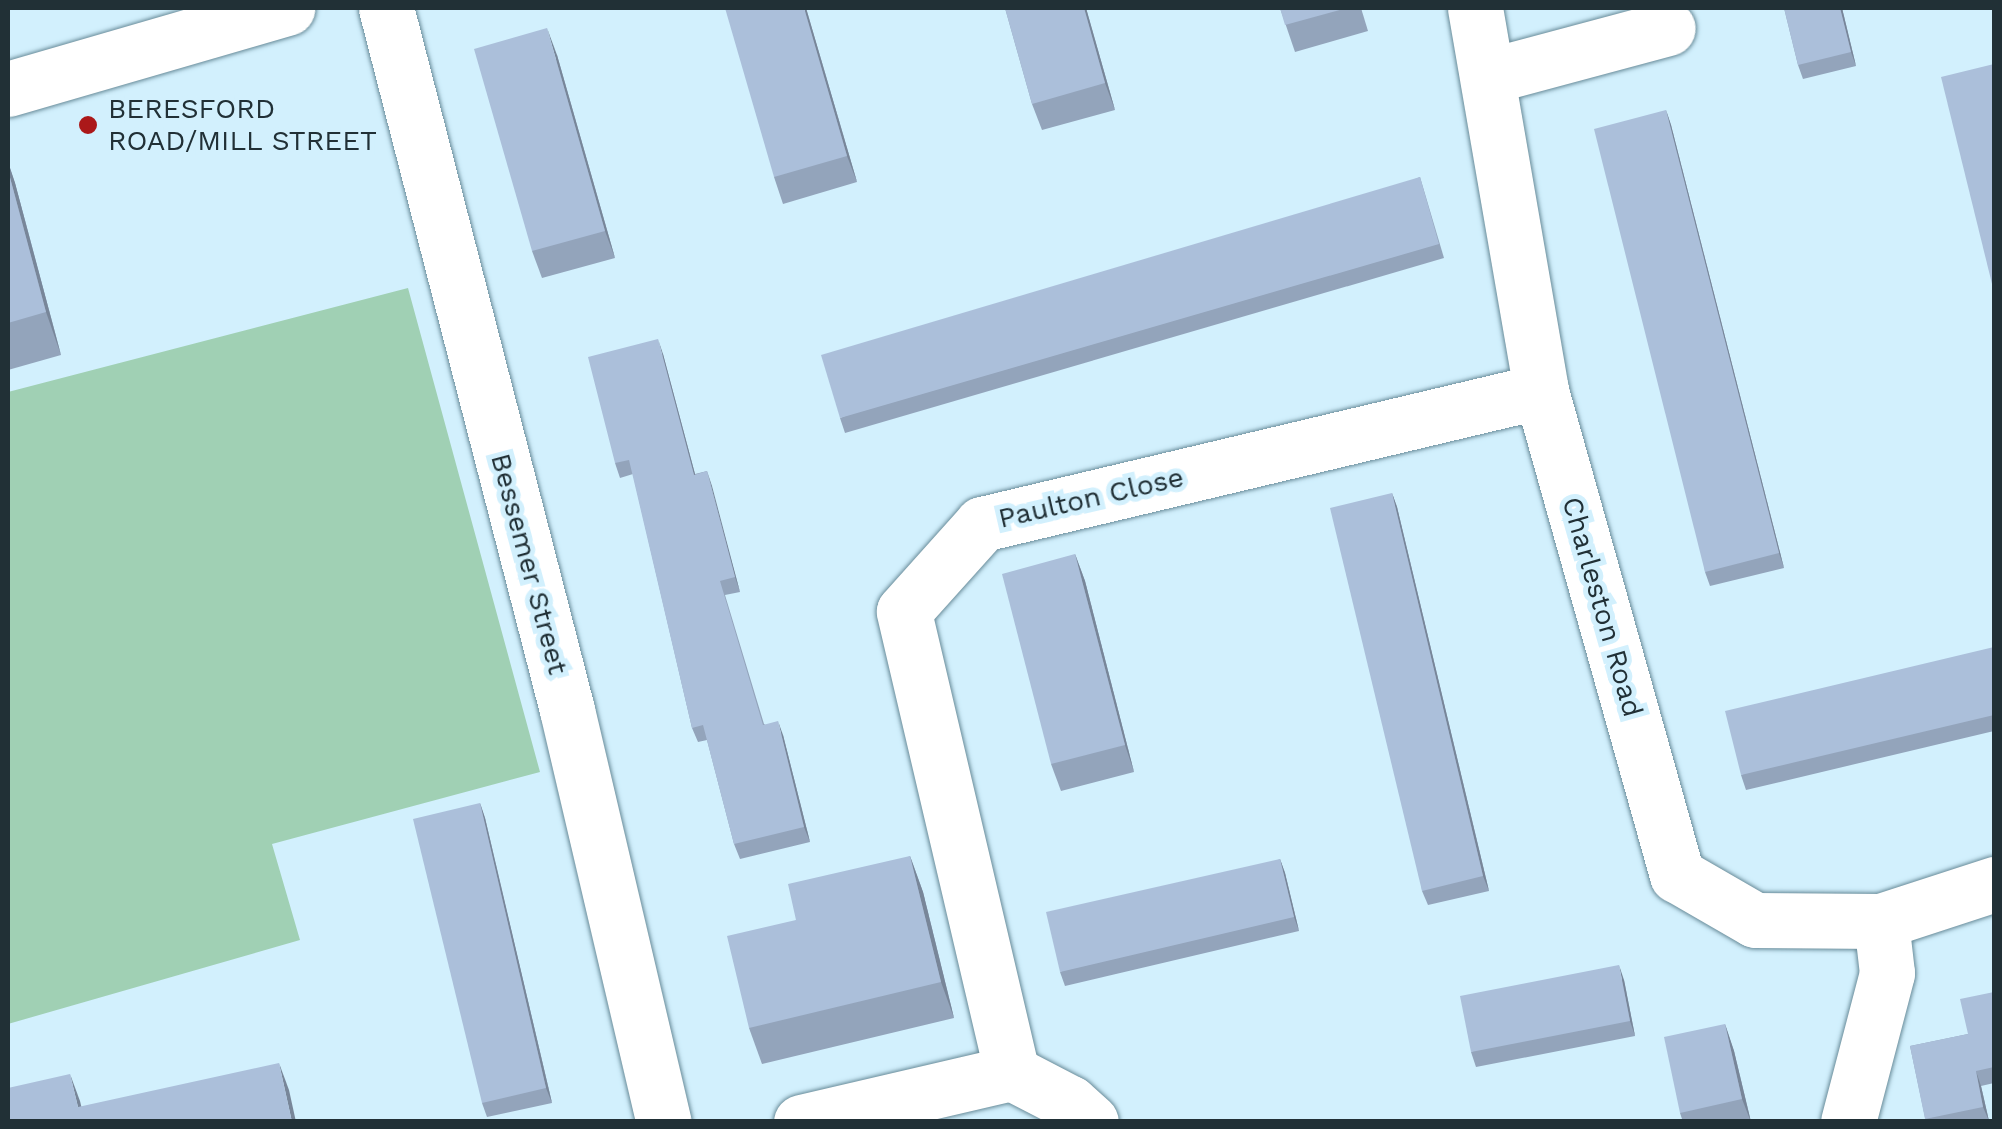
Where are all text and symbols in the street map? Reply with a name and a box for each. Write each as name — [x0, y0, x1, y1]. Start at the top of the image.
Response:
place label: BERESFORD ROAD/MILL STREET — [108, 92, 378, 158]
marker: BERESFORD ROAD/MILL STREET — [77, 114, 99, 136]
street label: Bessemer Street — [483, 449, 575, 679]
street label: Paulton Close — [995, 460, 1187, 536]
street label: Charleston Road — [1555, 493, 1649, 721]

